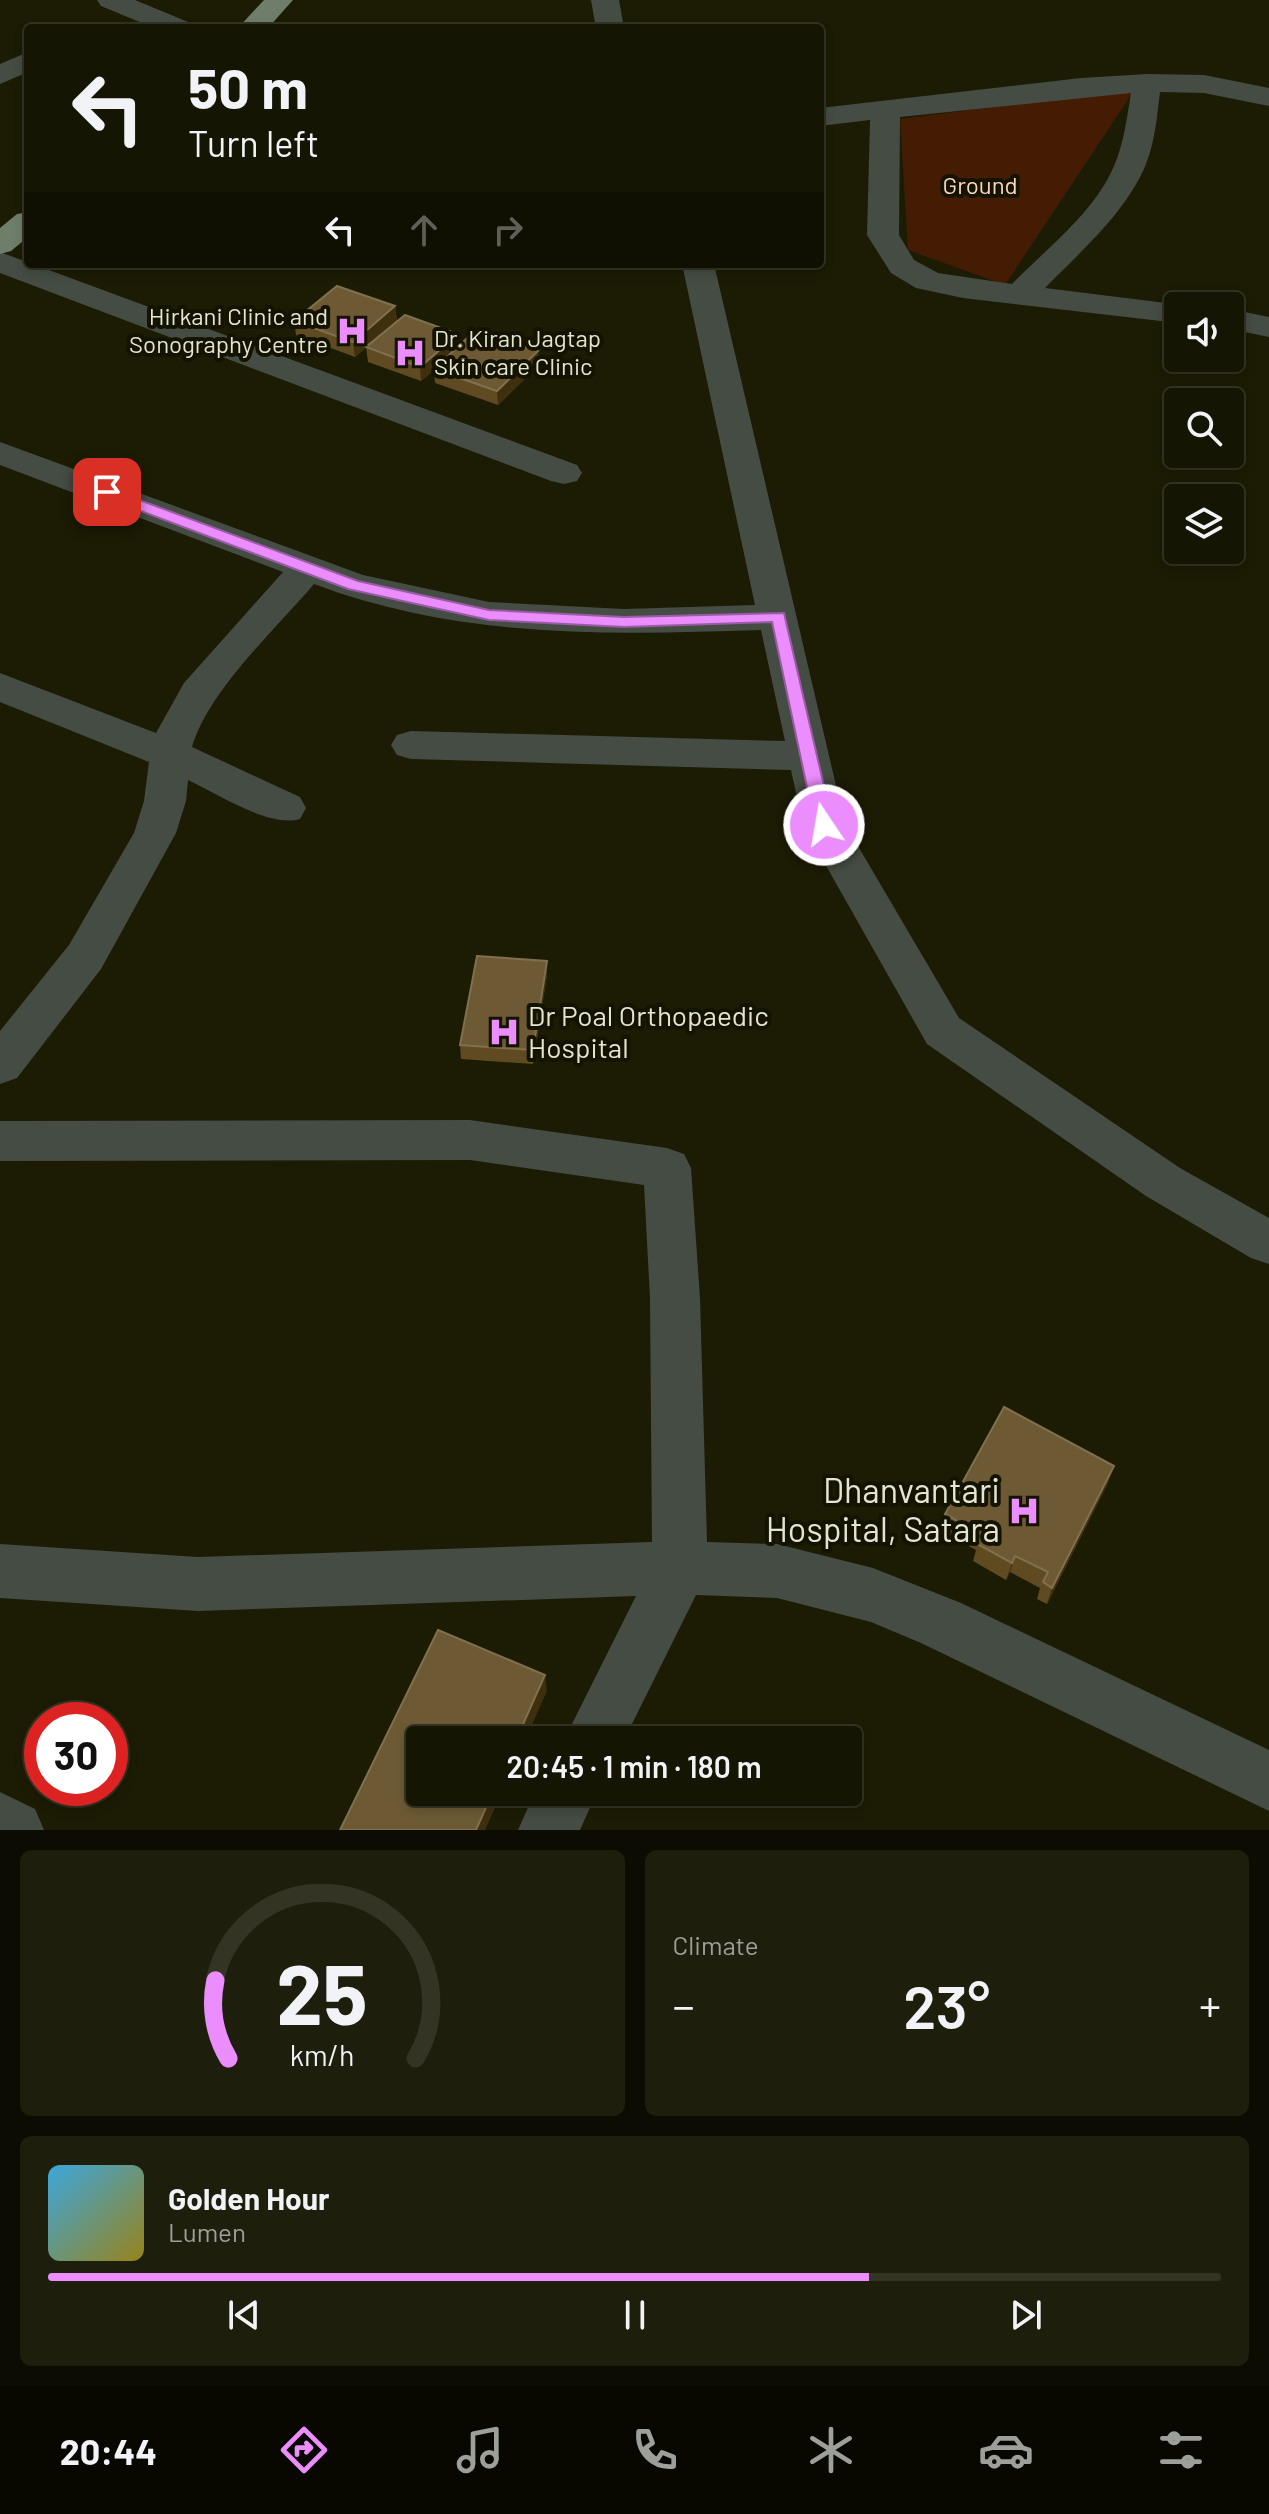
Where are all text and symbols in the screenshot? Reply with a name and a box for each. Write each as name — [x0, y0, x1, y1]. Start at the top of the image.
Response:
text: 50 m — [188, 53, 308, 120]
icon: left — [56, 56, 160, 160]
text: Turn left — [188, 121, 319, 164]
park label: Ground — [942, 170, 1018, 199]
icon: left — [318, 208, 362, 252]
icon: ahead — [402, 208, 446, 252]
icon: right — [486, 208, 530, 252]
map controls — [1164, 292, 1244, 564]
button: sound — [1164, 292, 1244, 372]
place label: Hirkani Clinic and Sonography Centre — [129, 301, 328, 358]
hospital icon: Hirkani Clinic and Sonography Centre — [335, 314, 369, 348]
place label: Dr. Kiran Jagtap Skin care Clinic — [434, 323, 601, 380]
hospital icon: Dr. Kiran Jagtap Skin care Clinic — [393, 336, 427, 370]
button: search — [1164, 388, 1244, 468]
pin — [73, 458, 141, 526]
icon: arrive — [85, 470, 129, 514]
button: layers — [1164, 484, 1244, 564]
position arrow — [782, 783, 866, 867]
place label: Dr Poal Orthopaedic Hospital — [528, 998, 769, 1064]
hospital icon: Dr Poal Orthopaedic Hospital — [487, 1015, 521, 1049]
place label: Dhanvantari Hospital, Satara — [766, 1469, 1000, 1549]
hospital icon: Dhanvantari Hospital, Satara — [1007, 1494, 1041, 1528]
speed limit sign: 30 — [24, 1702, 128, 1806]
text: 20:45 · 1 min · 180 m — [506, 1748, 762, 1784]
text: Climate — [673, 1929, 759, 1960]
text: 25 — [277, 1942, 368, 2042]
text: 23° — [903, 1969, 990, 2041]
text: − — [673, 1978, 695, 2031]
text: + — [1199, 1978, 1221, 2031]
text: km/h — [290, 2037, 355, 2072]
text: Golden Hour — [168, 2180, 330, 2216]
text: Lumen — [168, 2216, 246, 2247]
icon: previous — [222, 2293, 266, 2337]
icon: pause — [613, 2293, 657, 2337]
icon: next — [1004, 2293, 1048, 2337]
icon: directions — [276, 2422, 332, 2478]
icon: music — [452, 2422, 508, 2478]
icon: phone — [627, 2422, 683, 2478]
icon: climate — [803, 2422, 859, 2478]
icon: car — [978, 2422, 1034, 2478]
icon: filters — [1153, 2422, 1209, 2478]
text: 20:44 — [60, 2429, 157, 2472]

